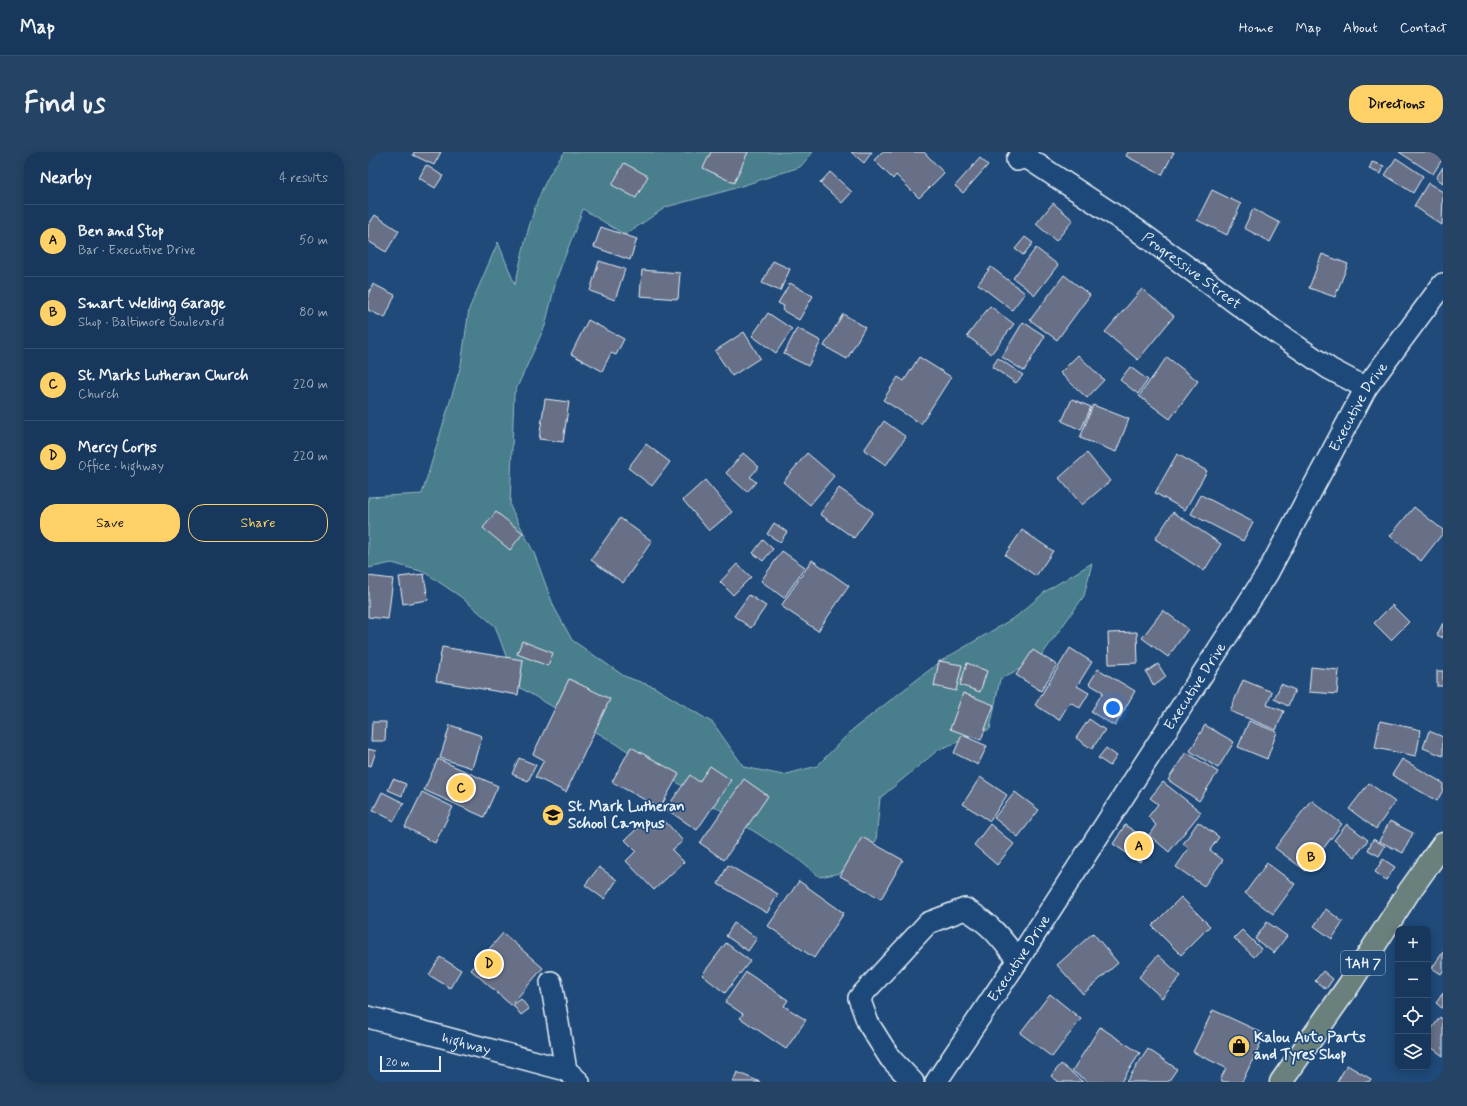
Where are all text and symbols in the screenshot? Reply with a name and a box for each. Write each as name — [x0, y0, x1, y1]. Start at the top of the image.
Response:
text: Map — [20, 15, 55, 40]
text: Home — [1239, 19, 1273, 37]
text: Map — [1295, 19, 1321, 37]
text: About — [1343, 19, 1378, 37]
text: Contact — [1400, 19, 1447, 37]
button: Directions — [1349, 85, 1443, 123]
text: Find us — [24, 86, 105, 123]
text: Nearby — [40, 167, 92, 189]
text: 4 results — [279, 170, 328, 187]
text: Ben and Stop — [78, 222, 164, 242]
street label: Progressive Street — [1138, 228, 1245, 315]
text: A — [49, 232, 57, 249]
text: 50 m — [299, 232, 328, 249]
text: Bar · Executive Drive — [78, 242, 196, 259]
text: Smart Welding Garage — [78, 294, 226, 314]
text: B — [49, 304, 57, 321]
text: 80 m — [299, 304, 328, 321]
text: Shop · Baltimore Boulevard — [78, 314, 224, 331]
street label: Executive Drive — [1325, 358, 1393, 455]
text: St. Marks Lutheran Church — [78, 366, 248, 386]
text: C — [48, 376, 58, 393]
text: 220 m — [293, 376, 328, 393]
text: Church — [78, 386, 119, 403]
text: Mercy Corps — [78, 438, 157, 458]
text: D — [49, 448, 57, 465]
text: 220 m — [293, 448, 328, 465]
text: Office · highway — [78, 458, 164, 475]
button: Save — [40, 504, 180, 542]
button: Share — [188, 504, 328, 542]
street label: Executive Drive — [1160, 639, 1231, 734]
your location — [1103, 698, 1123, 718]
pin: C — [448, 773, 474, 803]
place label: St. Mark Lutheran School Campus — [568, 797, 685, 834]
school or university icon: St. Mark Lutheran School Campus — [540, 802, 566, 828]
pin: A — [1126, 831, 1152, 861]
pin: B — [1298, 842, 1324, 872]
street label: Executive Drive — [983, 911, 1056, 1006]
map controls — [1395, 926, 1431, 1070]
button: + — [1395, 926, 1431, 962]
pin: D — [476, 949, 502, 979]
road number: TAH 7 — [1341, 951, 1385, 975]
button: − — [1395, 962, 1431, 998]
button: locate — [1395, 998, 1431, 1034]
street label: highway — [440, 1028, 493, 1061]
place label: Kalou Auto Parts and Tyres Shop — [1254, 1028, 1366, 1065]
shop icon: Kalou Auto Parts and Tyres Shop — [1226, 1033, 1252, 1059]
button: layers — [1395, 1034, 1431, 1070]
scale bar — [380, 1054, 441, 1073]
text: 20 m — [386, 1056, 409, 1070]

